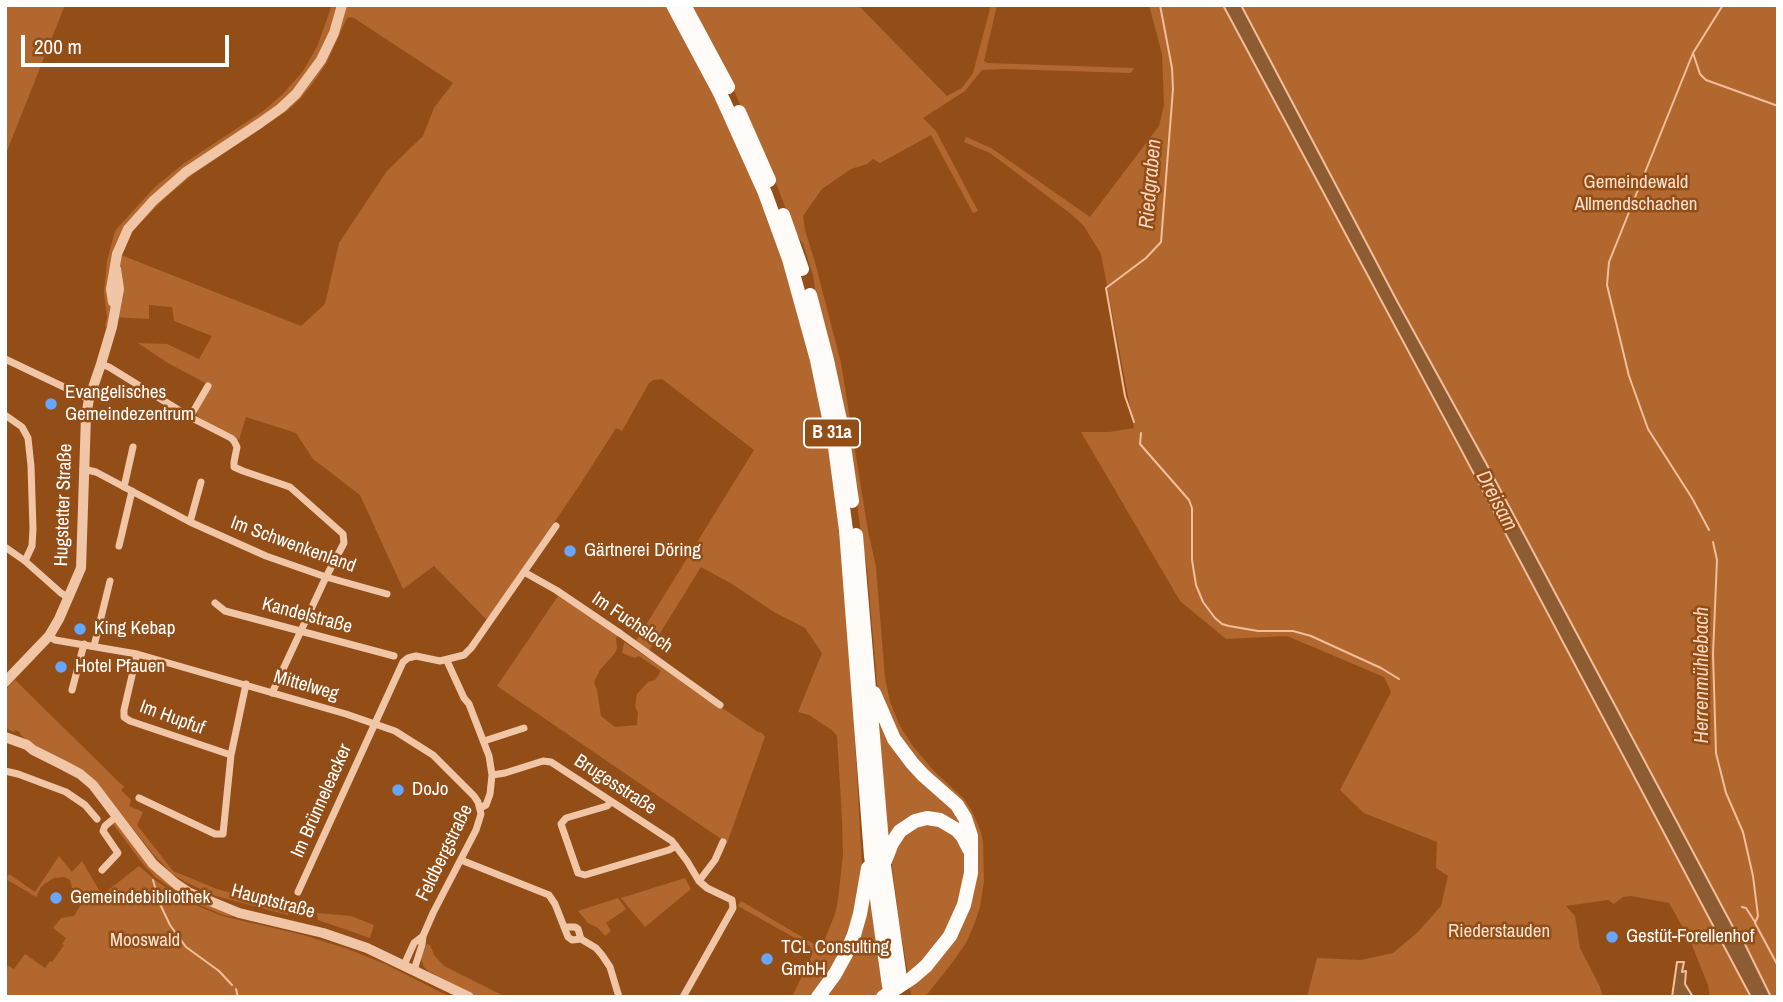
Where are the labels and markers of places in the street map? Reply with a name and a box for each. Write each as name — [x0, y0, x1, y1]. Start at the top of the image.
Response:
place label: Evangelisches Gemeindezentrum — [65, 382, 194, 426]
marker: Evangelisches Gemeindezentrum — [43, 396, 59, 412]
place label: Gärtnerei Döring — [584, 540, 701, 562]
marker: Gärtnerei Döring — [562, 543, 578, 559]
place label: King Kebap — [94, 618, 175, 640]
marker: King Kebap — [72, 621, 88, 637]
place label: Hotel Pfauen — [75, 656, 165, 678]
marker: Hotel Pfauen — [53, 659, 69, 675]
place label: DoJo — [412, 779, 448, 801]
marker: DoJo — [390, 782, 406, 798]
place label: Gemeindebibliothek — [70, 887, 210, 909]
marker: Gemeindebibliothek — [48, 890, 64, 906]
place label: Gestüt-Forellenhof — [1626, 926, 1754, 948]
marker: Gestüt-Forellenhof — [1604, 929, 1620, 945]
place label: TCL Consulting GmbH — [781, 937, 889, 981]
marker: TCL Consulting GmbH — [759, 951, 775, 967]

